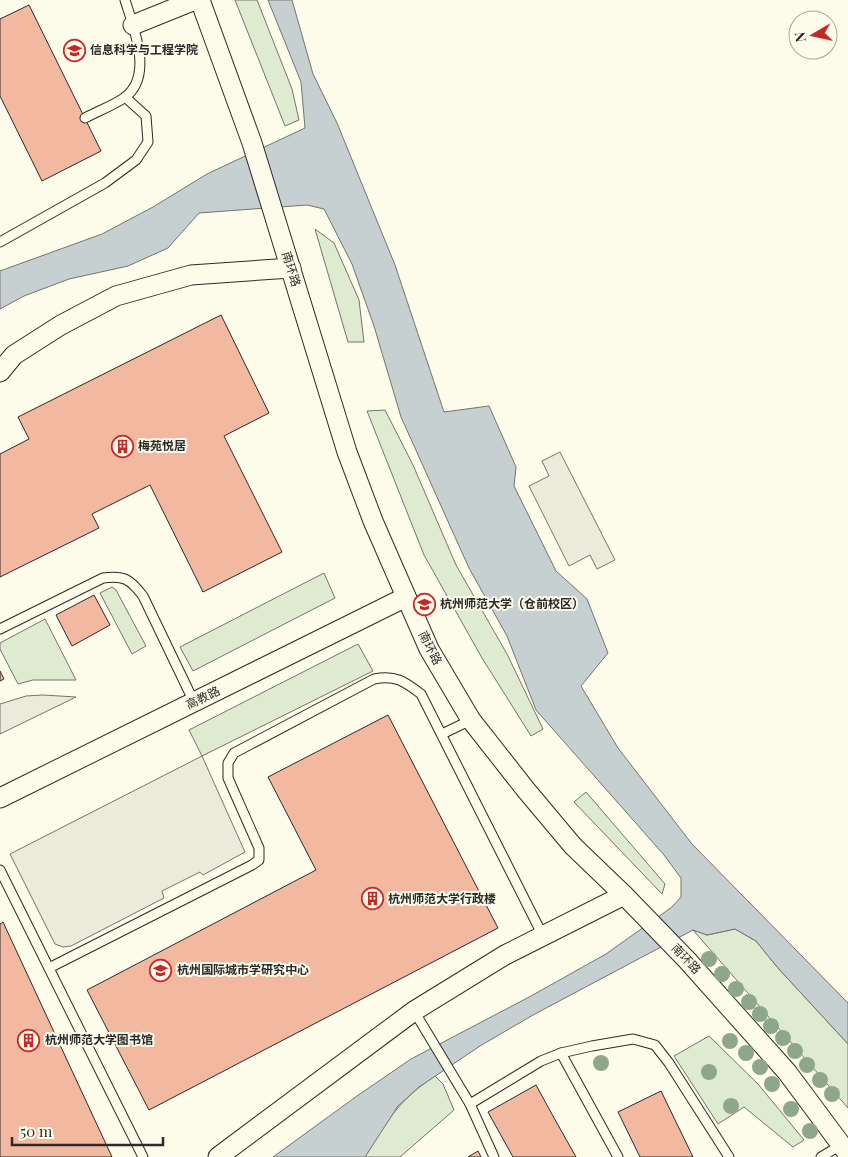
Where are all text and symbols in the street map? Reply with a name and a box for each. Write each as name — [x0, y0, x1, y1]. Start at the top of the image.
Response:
north arrow — [788, 10, 838, 60]
text: N — [789, 31, 810, 44]
school or university icon: 信息科学与工程学院 — [62, 38, 86, 62]
place label: 信息科学与工程学院 — [90, 41, 198, 57]
street label: 南环路 — [279, 249, 305, 288]
building icon: 梅苑悦居 — [110, 434, 134, 458]
place label: 梅苑悦居 — [138, 437, 186, 453]
school or university icon: 杭州师范大学（仓前校区） — [412, 592, 436, 616]
place label: 杭州师范大学（仓前校区） — [440, 595, 584, 611]
street label: 南环路 — [416, 628, 446, 667]
street label: 高教路 — [183, 682, 222, 712]
building icon: 杭州师范大学行政楼 — [360, 887, 384, 911]
place label: 杭州师范大学行政楼 — [388, 890, 496, 906]
street label: 南环路 — [669, 940, 705, 977]
school or university icon: 杭州国际城市学研究中心 — [149, 958, 173, 982]
place label: 杭州国际城市学研究中心 — [177, 961, 309, 977]
building icon: 杭州师范大学图书馆 — [17, 1028, 41, 1052]
place label: 杭州师范大学图书馆 — [45, 1031, 153, 1047]
scale bar — [12, 1114, 164, 1146]
text: 50 m — [20, 1121, 53, 1141]

